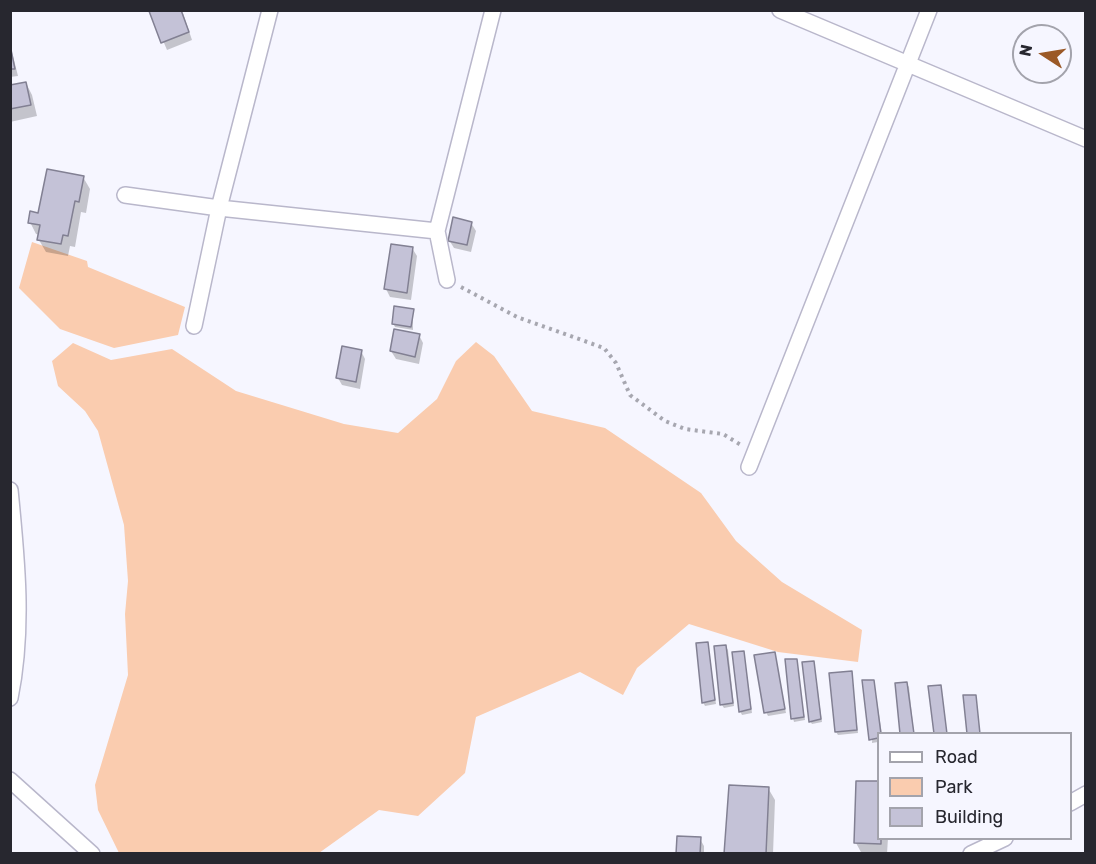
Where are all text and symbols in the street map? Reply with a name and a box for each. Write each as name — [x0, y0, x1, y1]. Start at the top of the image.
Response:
north arrow — [1012, 24, 1072, 84]
text: N — [1015, 43, 1036, 58]
legend — [877, 732, 1072, 840]
text: Road — [935, 746, 978, 768]
text: Park — [935, 776, 972, 798]
text: Building — [935, 806, 1003, 828]

